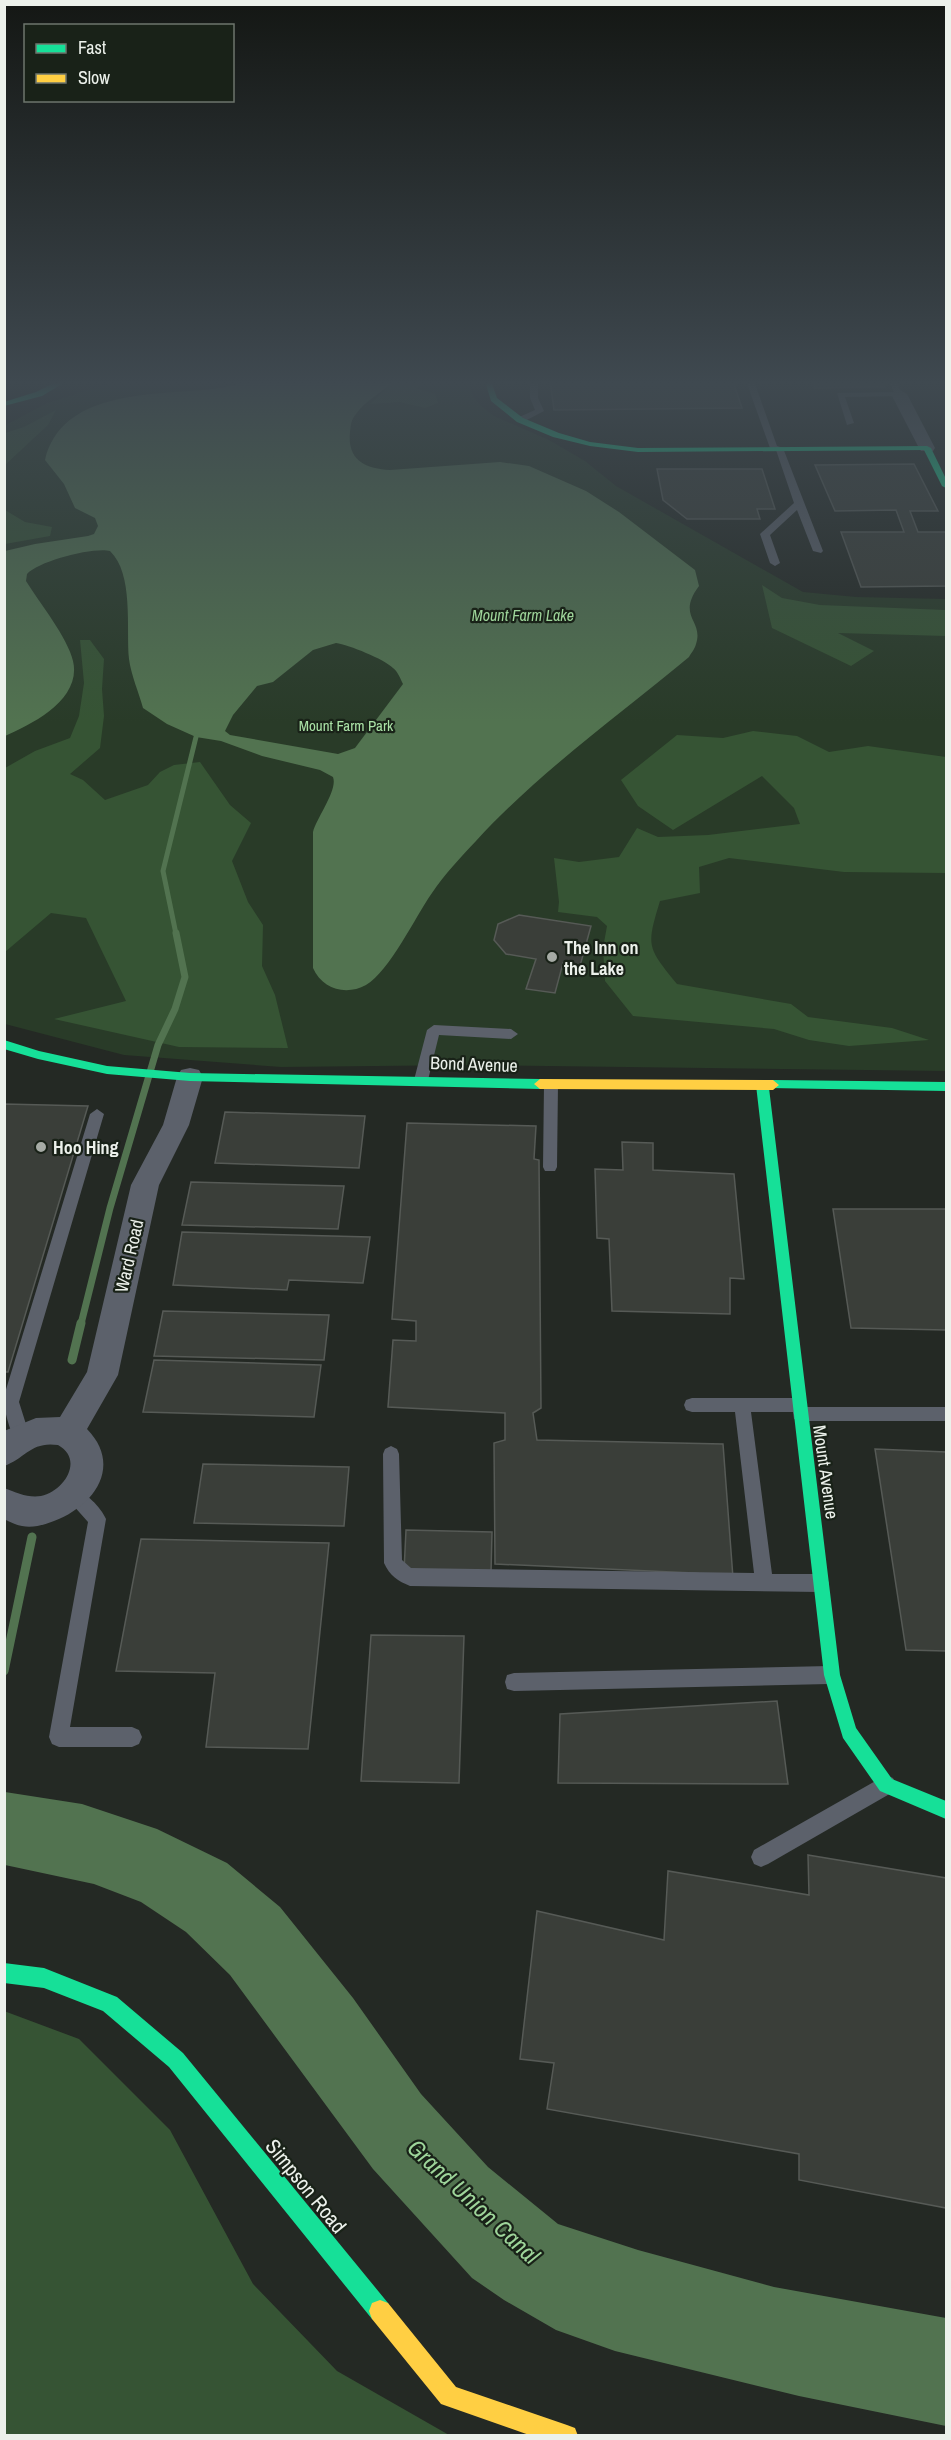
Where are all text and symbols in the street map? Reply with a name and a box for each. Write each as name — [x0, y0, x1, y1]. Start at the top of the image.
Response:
legend — [24, 24, 234, 102]
text: Fast — [78, 35, 106, 60]
text: Slow — [78, 65, 110, 90]
water label: Mount Farm Lake — [472, 604, 574, 626]
park label: Mount Farm Park — [299, 715, 394, 736]
place label: The Inn on the Lake — [564, 935, 639, 981]
marker: The Inn on the Lake — [545, 950, 559, 964]
street label: Bond Avenue — [430, 1050, 518, 1078]
place label: Hoo Hing — [53, 1135, 119, 1160]
marker: Hoo Hing — [34, 1140, 48, 1154]
street label: Ward Road — [108, 1217, 150, 1295]
street label: Mount Avenue — [807, 1424, 845, 1520]
water label: Grand Union Canal — [401, 2131, 547, 2271]
street label: Simpson Road — [259, 2133, 353, 2239]

